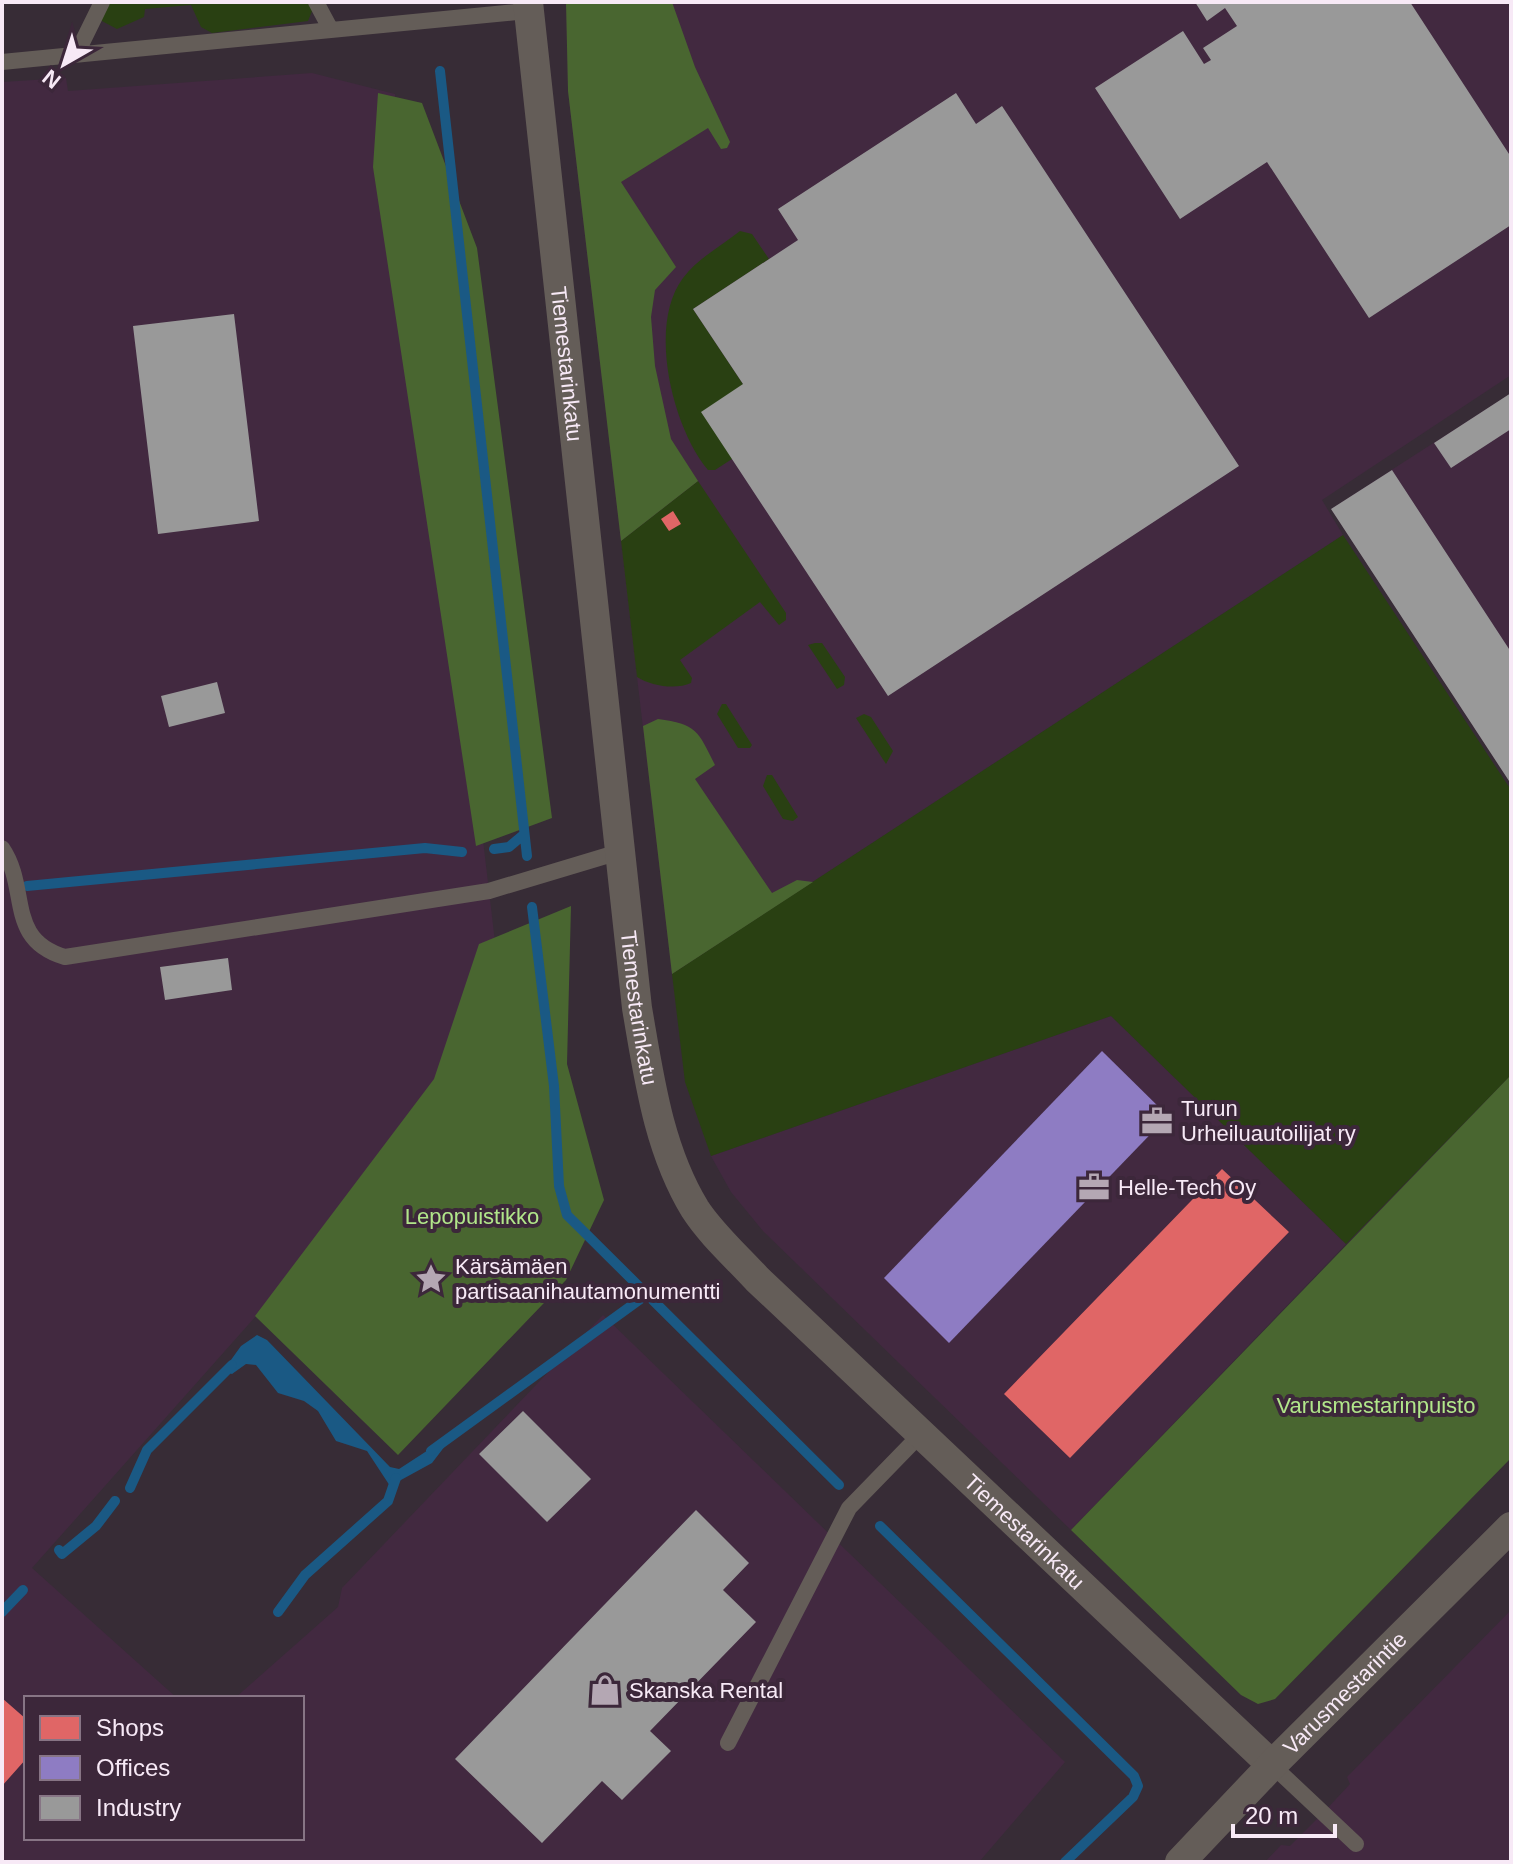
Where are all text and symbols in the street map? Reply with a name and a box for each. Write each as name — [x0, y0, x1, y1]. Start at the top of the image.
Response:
north arrow — [24, 24, 104, 104]
text: N — [38, 64, 66, 94]
street label: Tiemestarinkatu — [546, 285, 588, 443]
street label: Tiemestarinkatu — [616, 929, 663, 1087]
place label: Turun Urheiluautoilijat ry — [1181, 1096, 1356, 1146]
office icon: Turun Urheiluautoilijat ry — [1140, 1104, 1174, 1138]
office icon: Helle-Tech Oy — [1077, 1170, 1111, 1204]
place label: Helle-Tech Oy — [1118, 1175, 1256, 1200]
park label: Lepopuistikko — [405, 1204, 539, 1229]
place label: Kärsämäen partisaanihautamonumentti — [455, 1254, 720, 1304]
place icon: Kärsämäen partisaanihautamonumentti — [414, 1262, 448, 1296]
park label: Varusmestarinpuisto — [1277, 1393, 1475, 1418]
street label: Tiemestarinkatu — [959, 1469, 1090, 1594]
street label: Varusmestarintie — [1278, 1626, 1411, 1759]
shop icon: Skanska Rental — [588, 1673, 622, 1707]
place label: Skanska Rental — [629, 1678, 783, 1703]
legend — [24, 1696, 304, 1840]
text: Shops — [96, 1714, 164, 1741]
text: Offices — [96, 1754, 170, 1781]
scale bar — [1233, 1788, 1335, 1838]
text: Industry — [96, 1794, 181, 1821]
text: 20 m — [1245, 1802, 1298, 1829]

